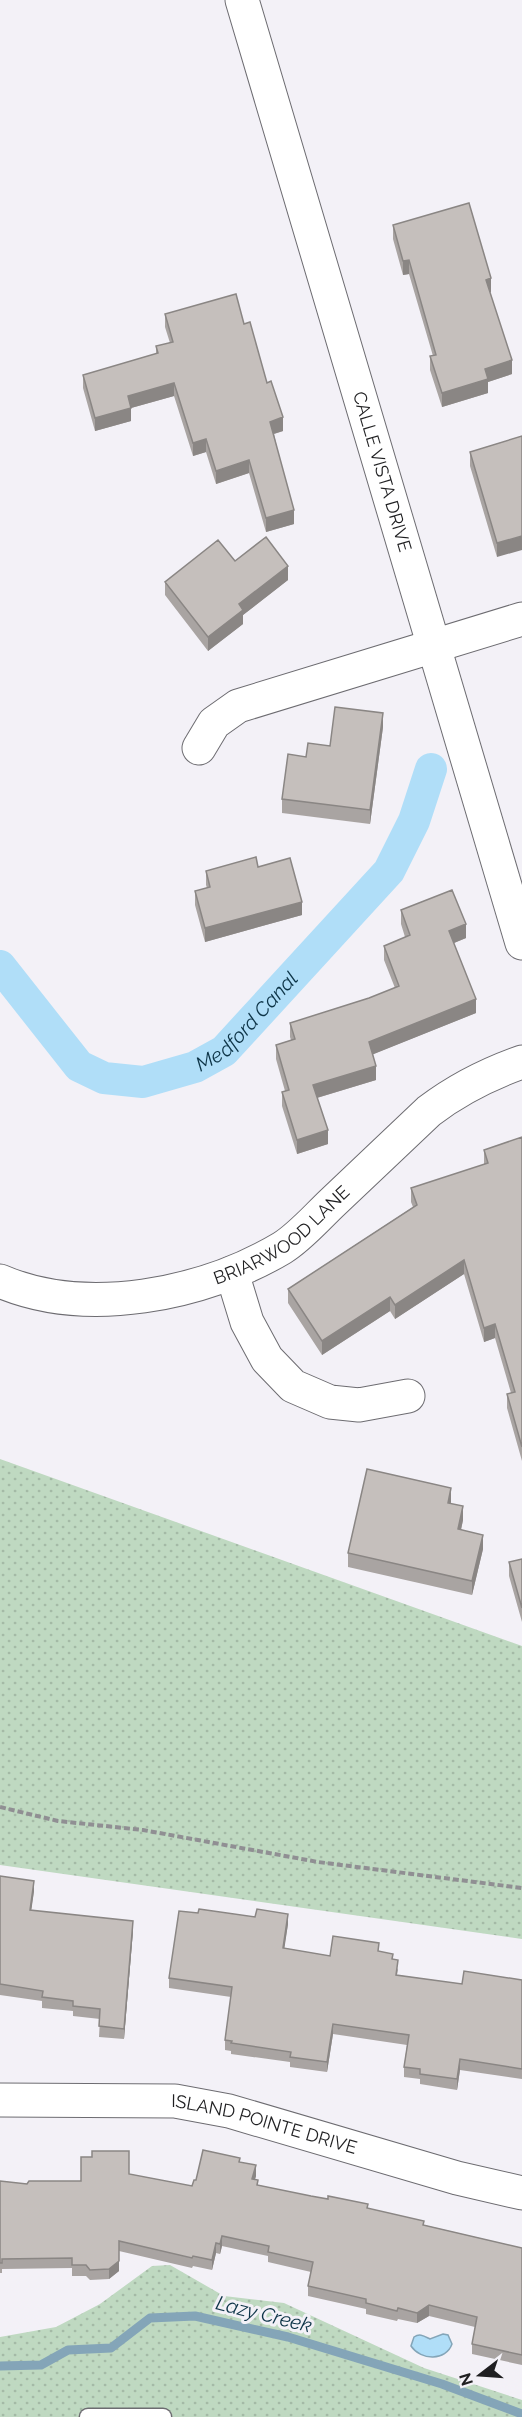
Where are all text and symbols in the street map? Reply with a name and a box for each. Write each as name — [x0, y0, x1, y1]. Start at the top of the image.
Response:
street label: CALLE VISTA DRIVE — [349, 389, 416, 554]
water label: Medford Canal — [191, 967, 303, 1076]
street label: BRIARWOOD LANE — [211, 1181, 354, 1288]
street label: ISLAND POINTE DRIVE — [171, 2090, 360, 2158]
water label: Lazy Creek — [214, 2290, 315, 2338]
north arrow — [450, 2345, 510, 2405]
text: N — [455, 2371, 477, 2388]

